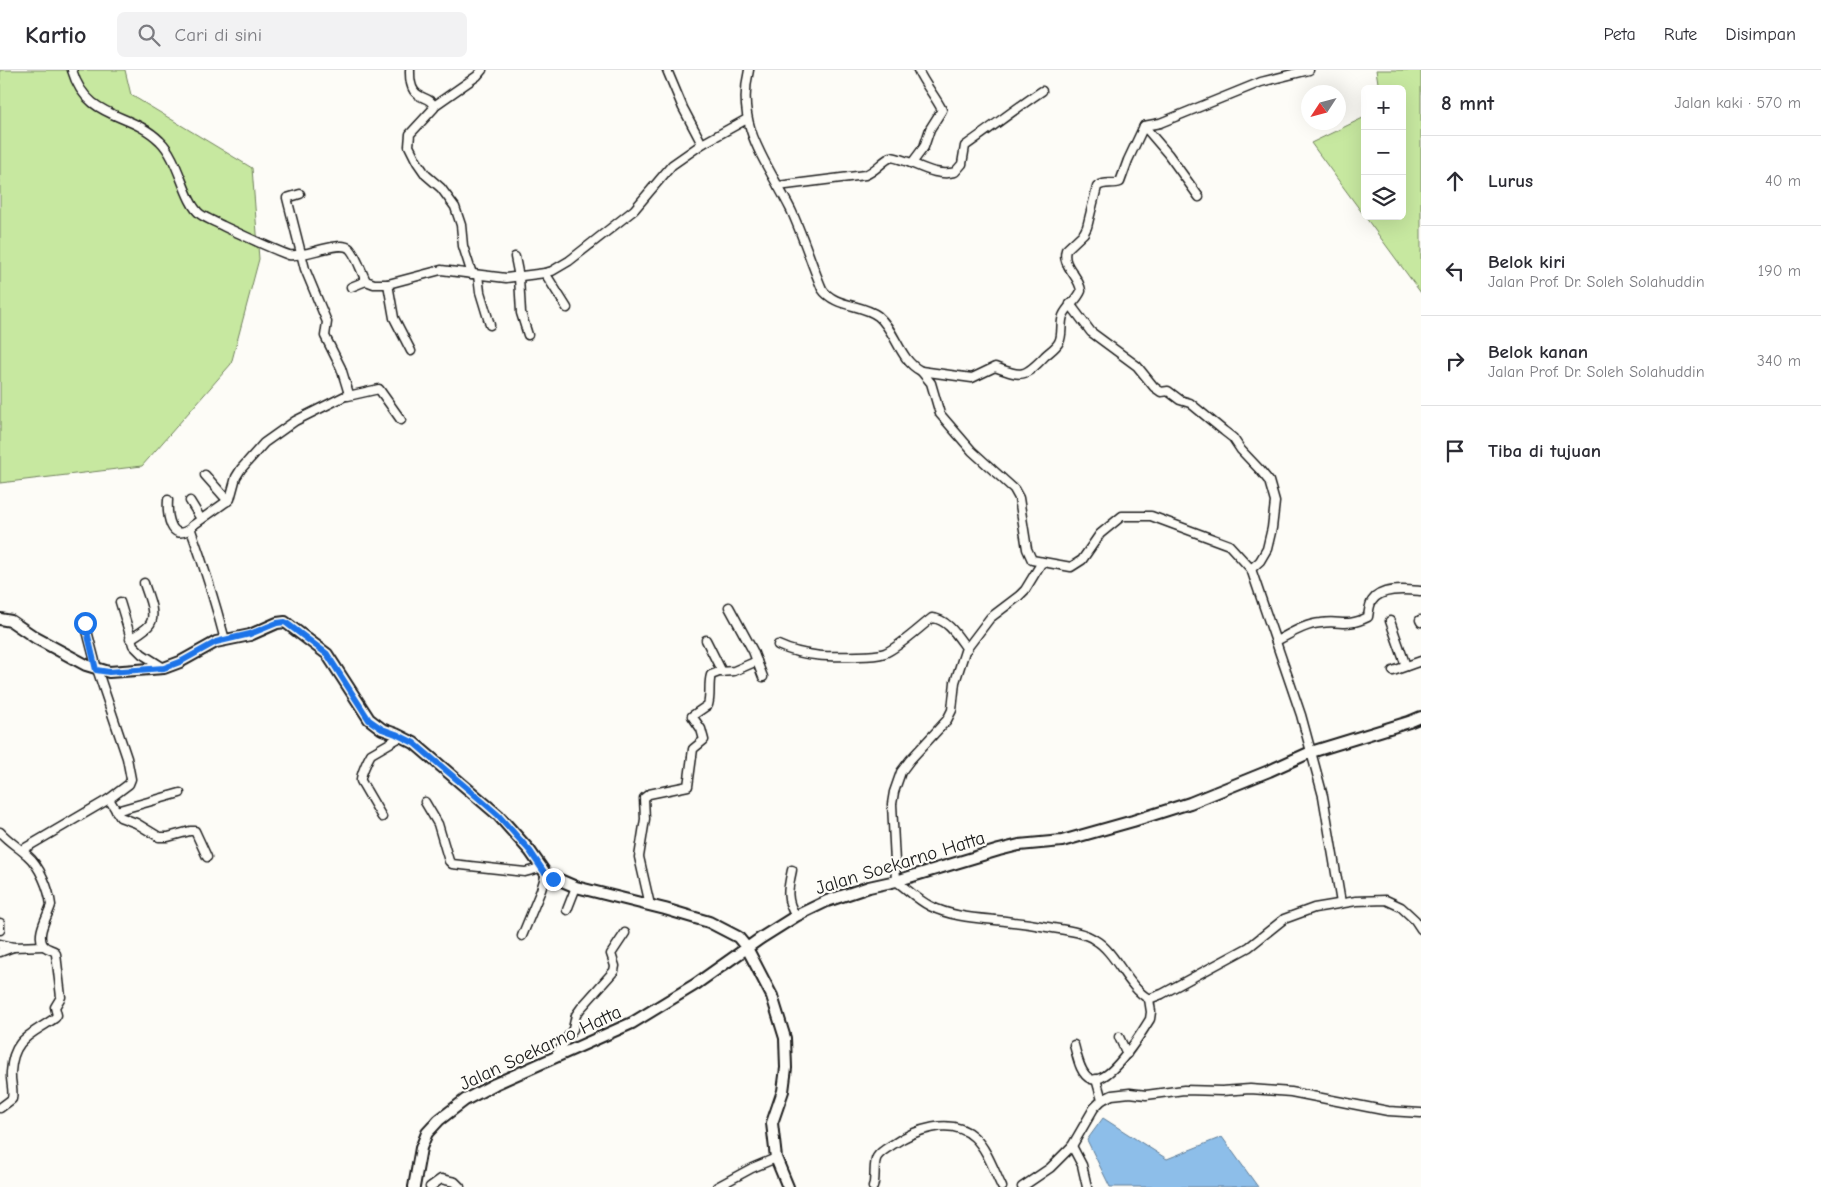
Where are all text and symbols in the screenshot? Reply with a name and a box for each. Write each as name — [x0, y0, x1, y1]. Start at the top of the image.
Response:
search box — [117, 12, 467, 57]
text: Kartio — [25, 21, 87, 49]
icon: search — [135, 21, 163, 49]
text: Cari di sini — [175, 24, 262, 46]
text: Peta — [1603, 24, 1636, 45]
text: Rute — [1664, 24, 1697, 45]
text: Disimpan — [1725, 24, 1796, 45]
north arrow — [1301, 85, 1346, 130]
map controls — [1361, 85, 1406, 220]
button: + — [1361, 85, 1406, 130]
text: 8 mnt — [1441, 91, 1494, 115]
text: Jalan kaki · 570 m — [1674, 94, 1801, 112]
button: − — [1361, 130, 1406, 175]
icon: ahead — [1441, 167, 1469, 195]
text: Lurus — [1488, 170, 1533, 192]
text: 40 m — [1765, 172, 1801, 190]
button: layers — [1361, 175, 1406, 220]
text: Belok kiri — [1488, 251, 1565, 273]
icon: left — [1441, 257, 1469, 285]
text: 190 m — [1758, 262, 1801, 280]
text: Jalan Prof. Dr. Soleh Solahuddin — [1488, 273, 1705, 291]
text: Belok kanan — [1488, 341, 1588, 363]
icon: right — [1441, 347, 1469, 375]
text: 340 m — [1757, 352, 1801, 370]
text: Jalan Prof. Dr. Soleh Solahuddin — [1488, 363, 1705, 381]
icon: arrive — [1441, 437, 1469, 465]
text: Tiba di tujuan — [1488, 440, 1601, 462]
route start — [74, 612, 97, 635]
street label: Jalan Soekarno Hatta — [813, 827, 988, 899]
route end — [542, 868, 565, 891]
street label: Jalan Soekarno Hatta — [456, 1001, 625, 1095]

